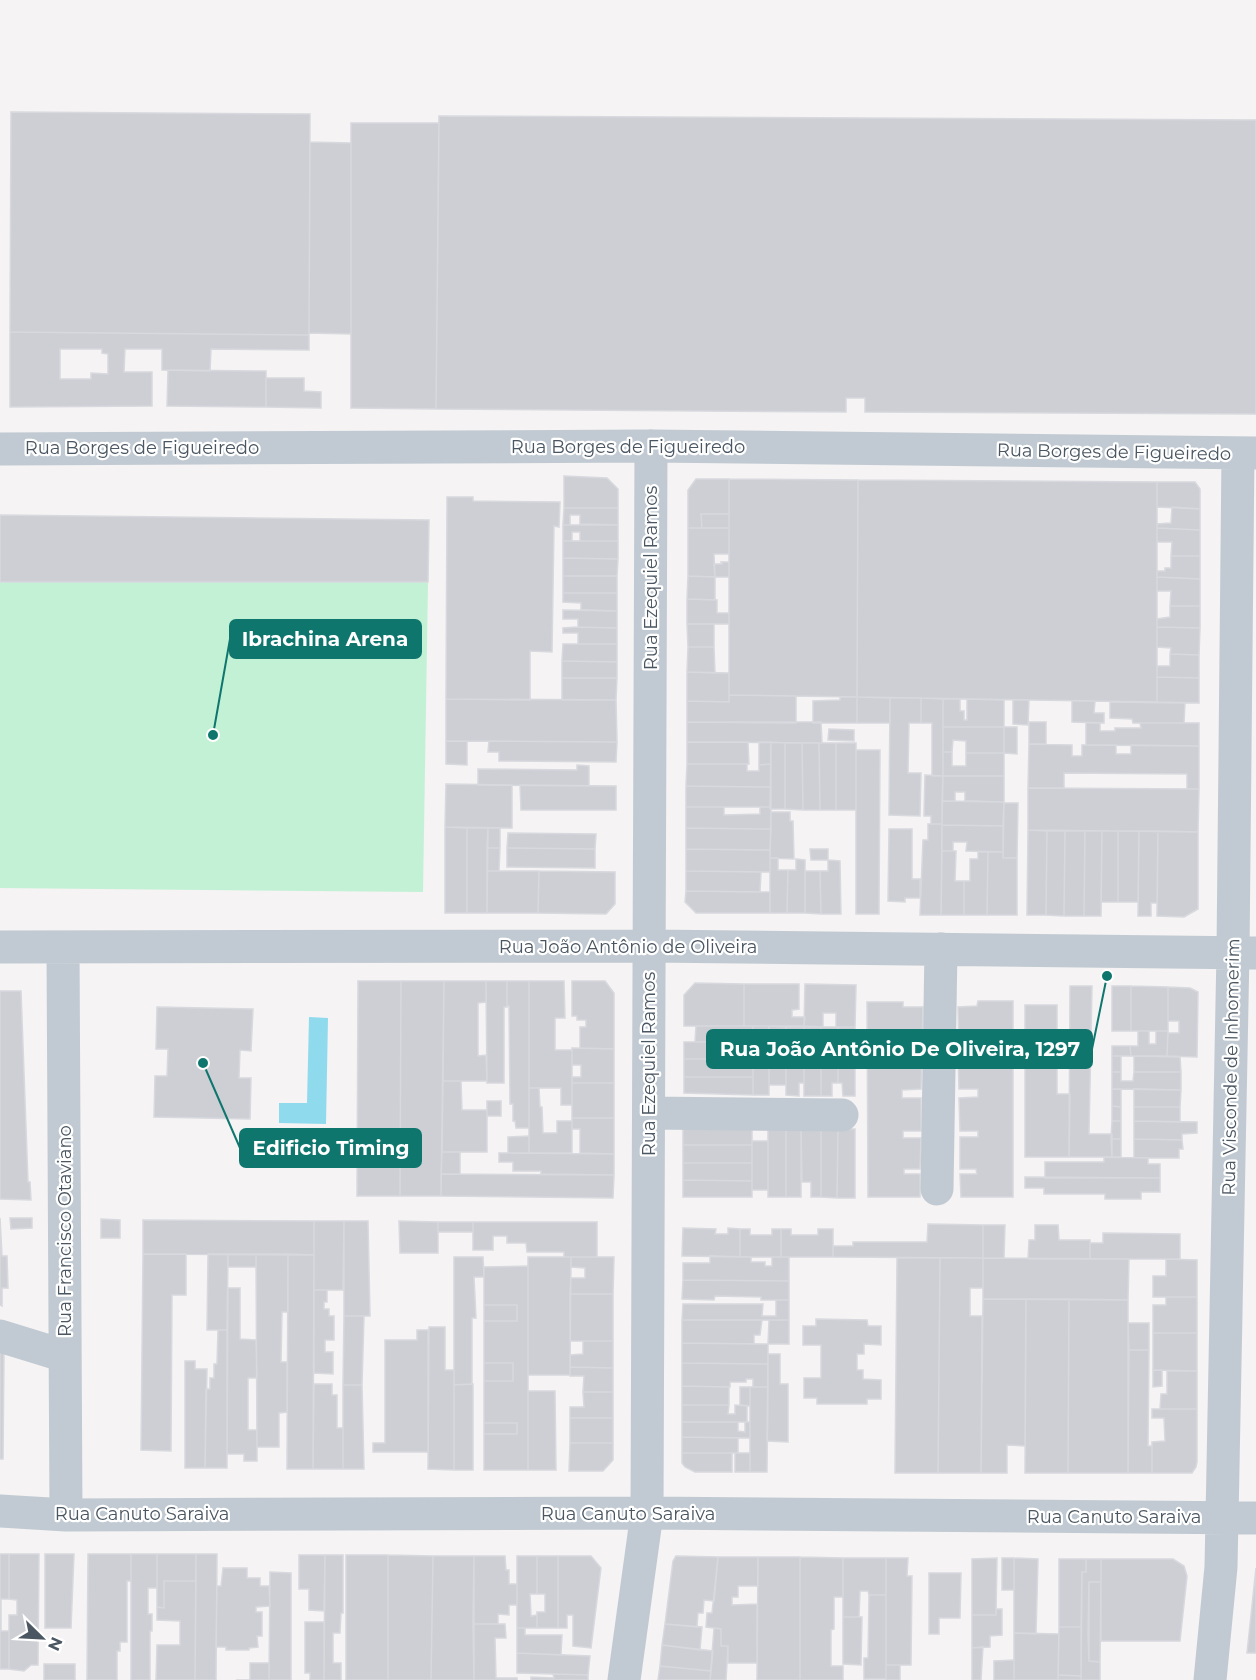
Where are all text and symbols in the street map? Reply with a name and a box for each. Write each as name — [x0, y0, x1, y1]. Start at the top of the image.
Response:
street label: Rua Borges de Figueiredo — [511, 436, 745, 458]
street label: Rua Borges de Figueiredo — [25, 437, 259, 459]
street label: Rua Borges de Figueiredo — [997, 439, 1231, 465]
street label: Rua Ezequiel Ramos — [640, 486, 662, 670]
callout: Ibrachina Arena — [230, 620, 421, 658]
text: Ibrachina Arena — [242, 627, 408, 651]
street label: Rua João Antônio de Oliveira — [499, 936, 757, 958]
street label: Rua Visconde de Inhomerim — [1218, 938, 1244, 1196]
street label: Rua Ezequiel Ramos — [638, 972, 660, 1156]
callout: Rua João Antônio De Oliveira, 1297 — [707, 1030, 1092, 1068]
text: Rua João Antônio De Oliveira, 1297 — [720, 1037, 1080, 1061]
street label: Rua Francisco Otaviano — [54, 1125, 76, 1337]
callout: Edificio Timing — [240, 1129, 421, 1167]
text: Edificio Timing — [253, 1136, 409, 1160]
street label: Rua Canuto Saraiva — [55, 1503, 229, 1525]
street label: Rua Canuto Saraiva — [541, 1503, 715, 1525]
street label: Rua Canuto Saraiva — [1027, 1506, 1201, 1528]
north arrow — [12, 1608, 72, 1668]
text: N — [44, 1634, 67, 1654]

